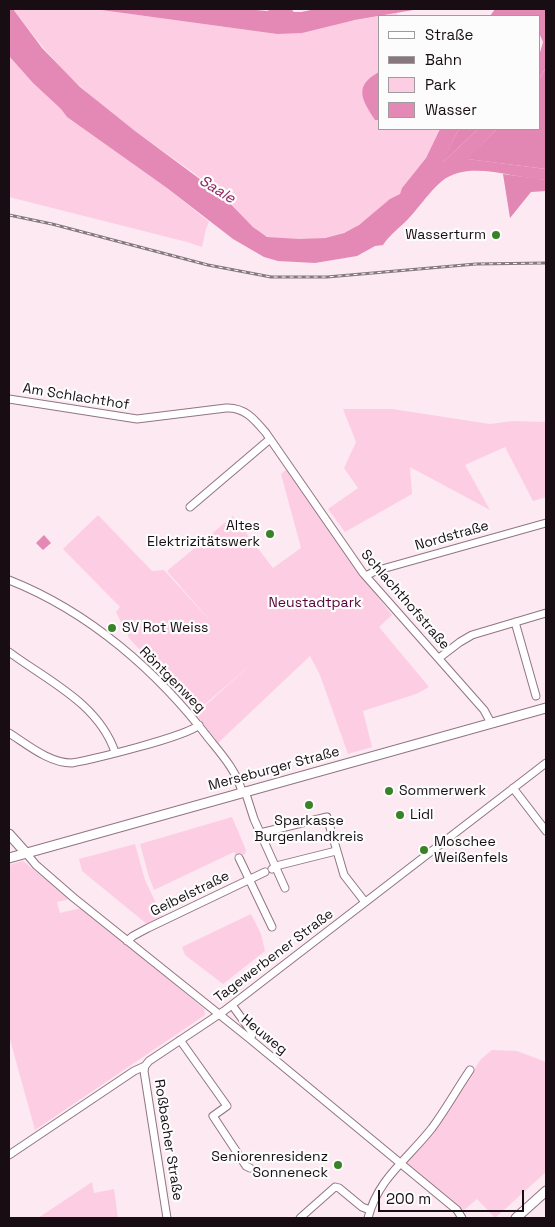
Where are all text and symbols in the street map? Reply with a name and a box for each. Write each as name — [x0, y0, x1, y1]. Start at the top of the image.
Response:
legend — [378, 15, 540, 130]
text: Straße — [425, 25, 473, 44]
text: Bahn — [425, 50, 462, 69]
text: Park — [425, 75, 456, 94]
text: Wasser — [425, 100, 477, 119]
water label: Saale — [196, 172, 238, 208]
place label: Wasserturm — [405, 227, 486, 243]
marker: Wasserturm — [490, 229, 502, 241]
street label: Am Schlachthof — [22, 380, 130, 414]
street label: Nordstraße — [413, 517, 491, 555]
place label: Altes Elektrizitätswerk — [147, 518, 260, 550]
marker: Altes Elektrizitätswerk — [264, 528, 276, 540]
street label: Schlachthofstraße — [357, 547, 453, 653]
park label: Neustadtpark — [269, 595, 361, 611]
place label: SV Rot Weiss — [122, 620, 208, 636]
marker: SV Rot Weiss — [106, 622, 118, 634]
street label: Röntgenweg — [136, 644, 208, 716]
street label: Merseburger Straße — [207, 743, 341, 795]
place label: Sommerwerk — [399, 783, 486, 799]
marker: Sommerwerk — [383, 785, 395, 797]
marker: Sparkasse Burgenlandkreis — [303, 799, 315, 811]
place label: Lidl — [410, 807, 434, 823]
marker: Lidl — [394, 809, 406, 821]
place label: Sparkasse Burgenlandkreis — [254, 813, 364, 846]
place label: Moschee Weißenfels — [434, 834, 508, 866]
marker: Moschee Weißenfels — [418, 844, 430, 856]
street label: Geibelstraße — [148, 868, 232, 920]
street label: Tagewerbener Straße — [211, 906, 337, 1006]
street label: Heuweg — [238, 1011, 290, 1059]
street label: Roßbacher Straße — [150, 1078, 186, 1202]
place label: Seniorenresidenz Sonneneck — [211, 1149, 328, 1182]
marker: Seniorenresidenz Sonneneck — [332, 1159, 344, 1171]
scale bar — [380, 1180, 526, 1212]
text: 200 m — [386, 1189, 431, 1208]

